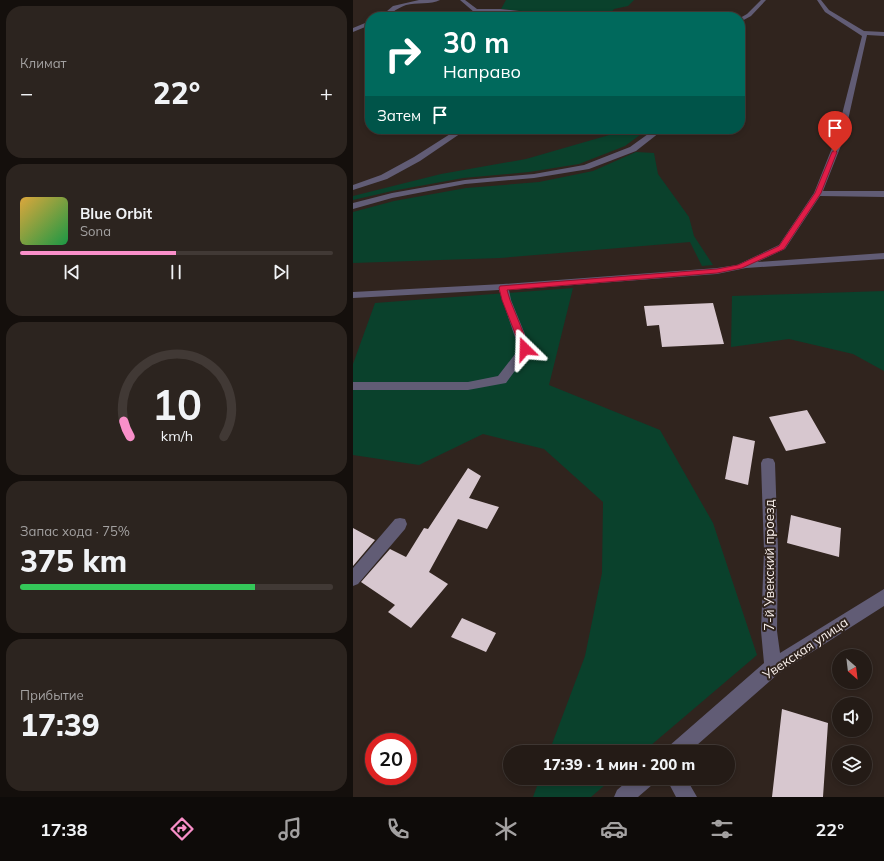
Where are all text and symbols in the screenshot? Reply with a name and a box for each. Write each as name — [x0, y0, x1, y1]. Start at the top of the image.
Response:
text: 30 m — [443, 25, 509, 60]
icon: right — [377, 28, 429, 80]
text: Климат — [20, 55, 67, 71]
text: Направо — [443, 60, 521, 83]
text: 22° — [153, 74, 200, 112]
text: − — [20, 79, 33, 107]
text: + — [320, 79, 333, 107]
icon: arrive — [429, 104, 451, 126]
text: Затем — [377, 106, 421, 125]
pin — [818, 111, 852, 152]
icon: arrive — [824, 117, 846, 139]
text: Blue Orbit — [80, 204, 152, 223]
text: Sona — [80, 223, 111, 239]
icon: previous — [61, 261, 83, 283]
icon: pause — [165, 261, 187, 283]
icon: next — [270, 261, 292, 283]
position arrow — [504, 328, 546, 370]
text: 10 — [152, 377, 201, 429]
text: km/h — [160, 426, 193, 444]
street label: 7-й Увекский проезд — [761, 499, 777, 631]
text: Запас хода · 75% — [20, 523, 130, 539]
text: 375 km — [20, 542, 127, 580]
street label: Увекская улица — [759, 614, 851, 683]
north arrow — [832, 649, 872, 689]
map controls — [832, 649, 872, 785]
text: Прибытие — [20, 687, 84, 703]
button: sound — [832, 697, 872, 737]
text: 17:39 — [20, 706, 100, 744]
speed limit sign: 20 — [365, 733, 417, 785]
button: layers — [832, 745, 872, 785]
text: 17:39 · 1 мин · 200 m — [543, 755, 695, 774]
icon: directions — [168, 815, 196, 843]
icon: music — [276, 815, 304, 843]
icon: phone — [384, 815, 412, 843]
icon: climate — [492, 815, 520, 843]
icon: car — [600, 815, 628, 843]
icon: filters — [708, 815, 736, 843]
text: 17:38 — [40, 818, 88, 841]
text: 22° — [816, 818, 844, 841]

